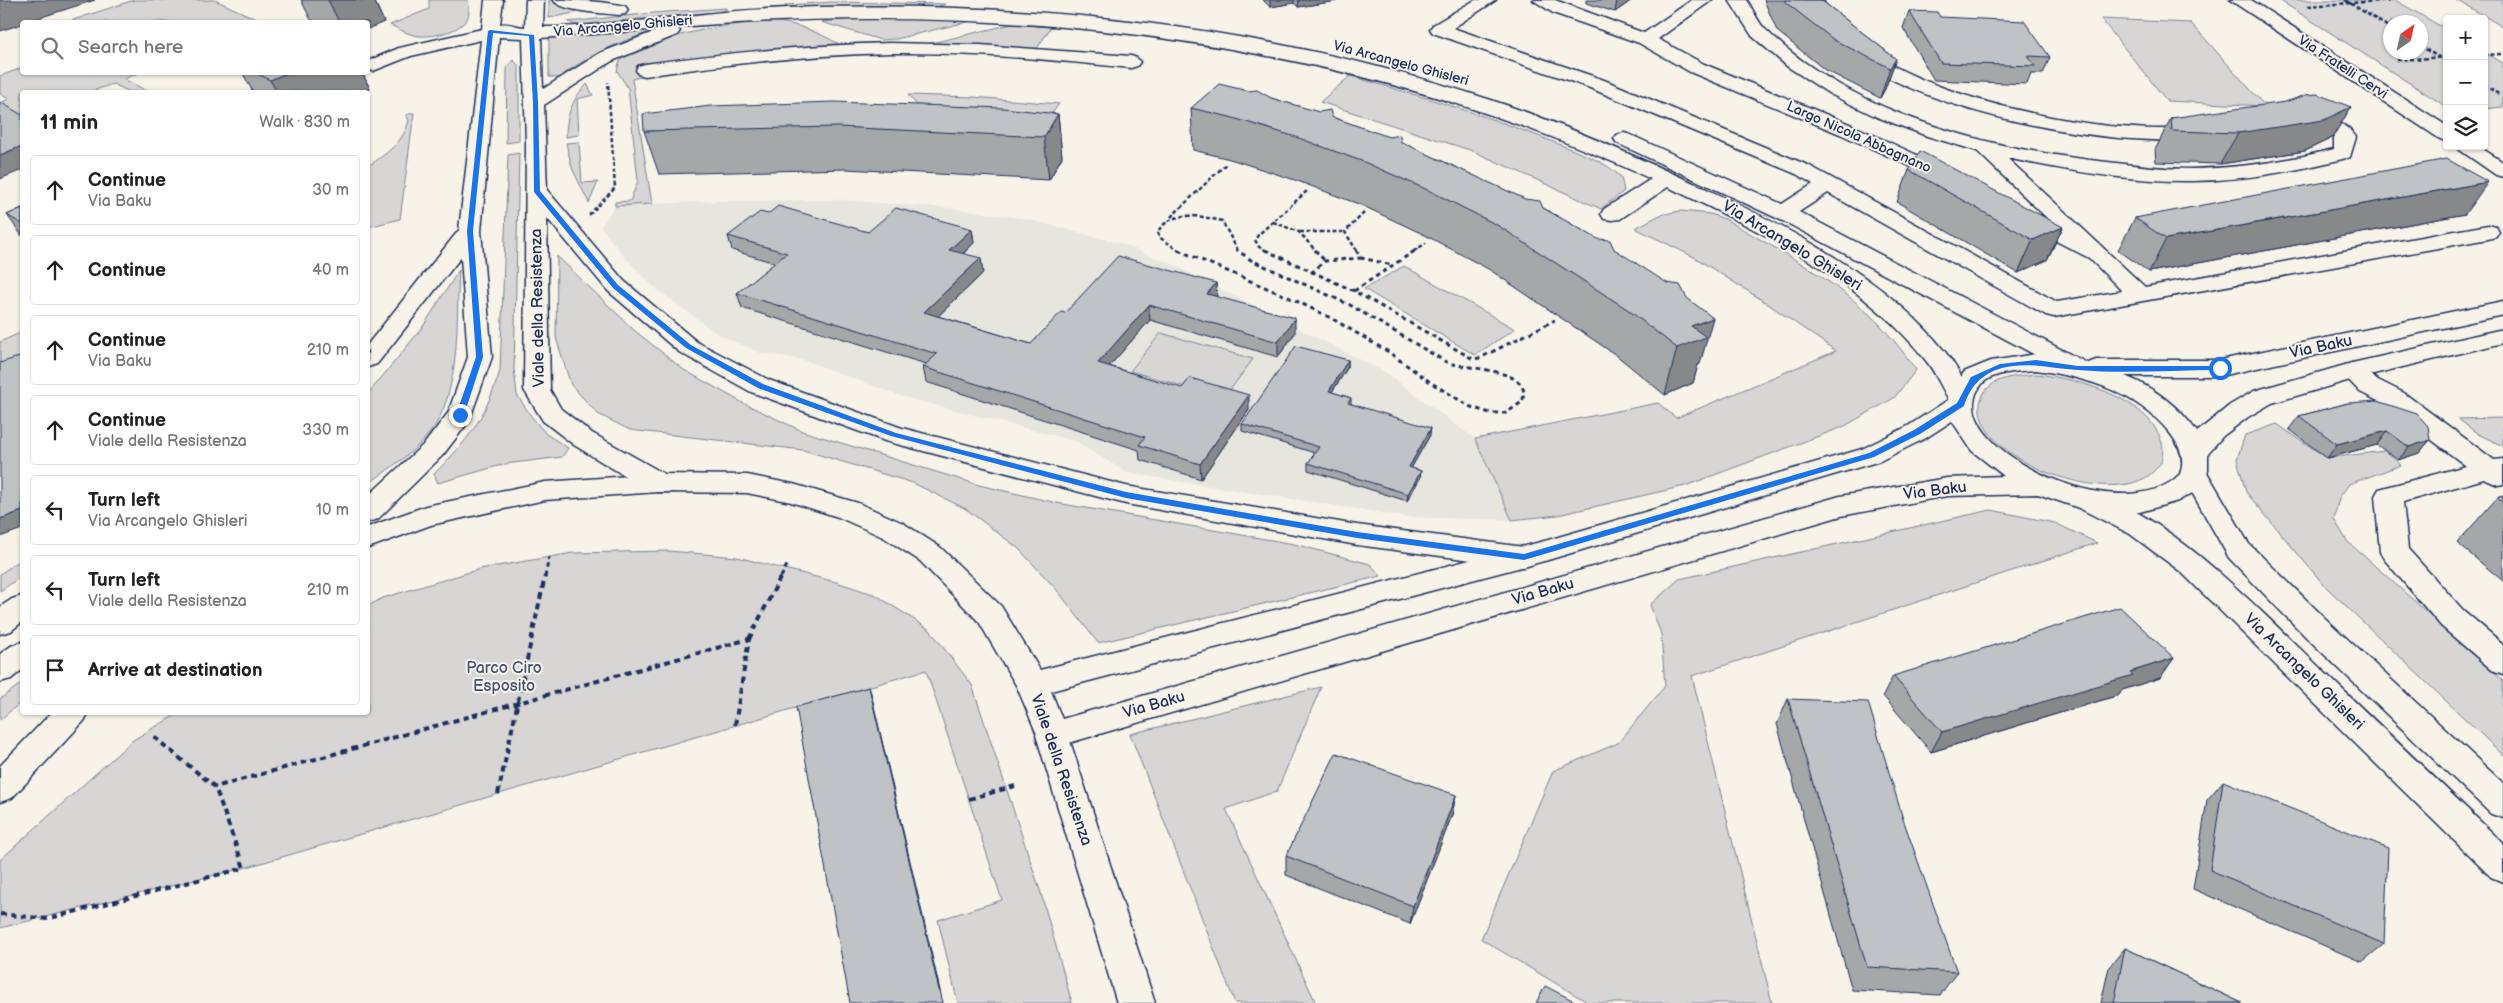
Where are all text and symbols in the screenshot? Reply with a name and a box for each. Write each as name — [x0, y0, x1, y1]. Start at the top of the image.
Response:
street label: Via Arcangelo Ghisleri — [553, 11, 693, 41]
north arrow — [2383, 15, 2428, 60]
map controls — [2443, 15, 2488, 150]
button: + — [2443, 15, 2488, 60]
search box — [20, 20, 370, 75]
street label: Via Fratelli Cervi — [2295, 32, 2391, 102]
icon: search — [38, 34, 66, 62]
text: Search here — [78, 36, 183, 59]
street label: Via Arcangelo Ghisleri — [1331, 37, 1471, 89]
button: − — [2443, 60, 2488, 105]
street label: Largo Nicola Abbagnano — [1784, 97, 1934, 177]
button: layers — [2443, 105, 2488, 150]
text: 11 min — [40, 110, 98, 135]
text: Walk · 830 m — [259, 113, 350, 132]
text: Continue — [88, 169, 166, 192]
icon: ahead — [41, 176, 69, 204]
text: 30 m — [312, 181, 349, 200]
text: Via Baku — [88, 192, 152, 211]
street label: Via Arcangelo Ghisleri — [1719, 197, 1865, 295]
street label: Viale della Resistenza — [527, 228, 549, 388]
icon: ahead — [41, 256, 69, 284]
text: Continue — [88, 259, 166, 282]
text: 40 m — [312, 261, 349, 280]
text: Continue — [88, 329, 166, 352]
street label: Via Baku — [2288, 331, 2354, 363]
icon: ahead — [41, 336, 69, 364]
text: 210 m — [307, 341, 349, 360]
text: Via Baku — [88, 352, 152, 371]
route start — [2209, 357, 2232, 380]
route end — [449, 404, 472, 427]
text: Continue — [88, 409, 166, 432]
icon: ahead — [41, 416, 69, 444]
text: 330 m — [302, 421, 349, 440]
text: Viale della Resistenza — [88, 432, 247, 451]
street label: Via Baku — [1902, 478, 1968, 504]
text: Turn left — [88, 489, 160, 512]
icon: left — [41, 496, 69, 524]
text: 10 m — [316, 501, 349, 520]
text: Via Arcangelo Ghisleri — [88, 512, 247, 531]
text: Turn left — [88, 569, 160, 592]
street label: Via Baku — [1510, 574, 1576, 610]
icon: left — [41, 576, 69, 604]
text: 210 m — [307, 581, 349, 600]
text: Viale della Resistenza — [88, 592, 247, 611]
street label: Via Arcangelo Ghisleri — [2240, 610, 2368, 734]
icon: arrive — [41, 656, 69, 684]
text: Arrive at destination — [88, 659, 263, 682]
park label: Parco Ciro Esposito — [466, 659, 542, 696]
street label: Via Baku — [1121, 687, 1187, 723]
street label: Viale della Resistenza — [1026, 692, 1096, 848]

